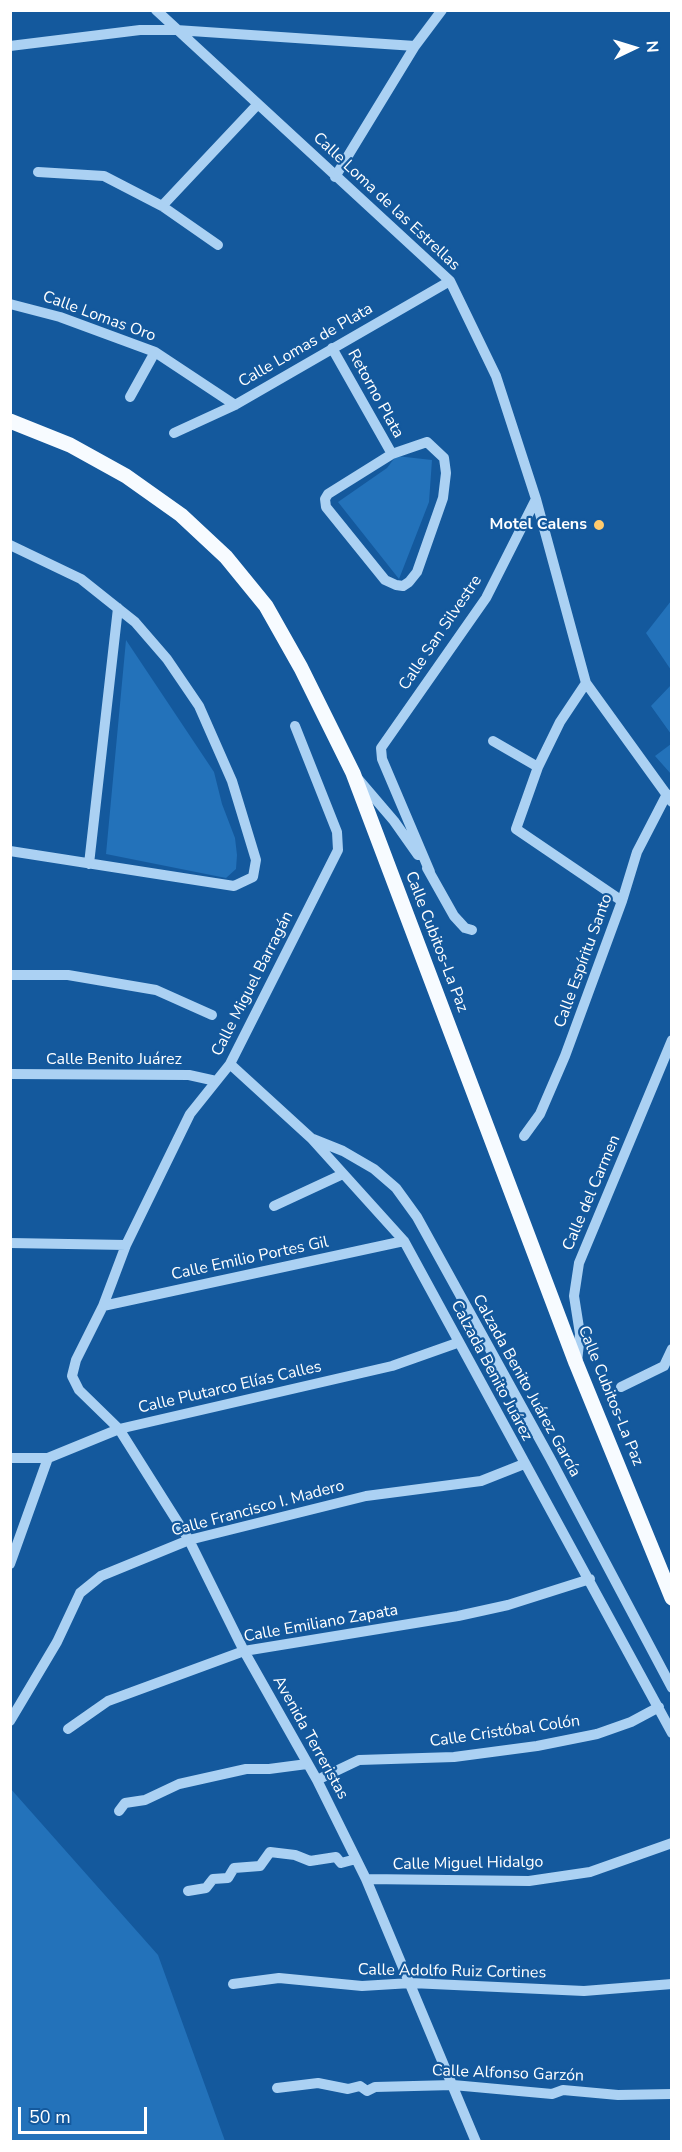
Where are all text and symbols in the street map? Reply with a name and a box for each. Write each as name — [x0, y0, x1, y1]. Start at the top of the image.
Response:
north arrow — [604, 18, 664, 78]
text: N — [641, 40, 663, 53]
street label: Calle Loma de las Estrellas — [309, 129, 463, 275]
street label: Calle Lomas Oro — [40, 288, 158, 346]
street label: Calle Lomas de Plata — [235, 300, 377, 392]
street label: Retorno Plata — [343, 346, 407, 442]
place label: Motel Calens — [490, 515, 587, 535]
marker: Motel Calens — [592, 518, 606, 532]
street label: Calle San Silvestre — [395, 572, 487, 694]
street label: Calle Cubitos-La Paz — [400, 869, 472, 1015]
street label: Calle Espíritu Santo — [551, 892, 617, 1030]
street label: Calle Miguel Barragán — [208, 908, 298, 1060]
street label: Calle Benito Juárez — [46, 1050, 182, 1070]
street label: Calle del Carmen — [559, 1132, 625, 1254]
street label: Calle Emilio Portes Gil — [170, 1233, 330, 1285]
street label: Calzada Benito Juárez García — [468, 1291, 584, 1481]
street label: Calzada Benito Juárez — [446, 1298, 536, 1444]
street label: Calle Cubitos-La Paz — [573, 1323, 647, 1469]
street label: Calle Plutarco Elías Calles — [137, 1358, 323, 1418]
street label: Calle Francisco I. Madero — [169, 1477, 347, 1541]
street label: Calle Emiliano Zapata — [242, 1601, 400, 1647]
street label: Avenida Terreristas — [268, 1673, 352, 1803]
street label: Calle Cristóbal Colón — [429, 1712, 581, 1752]
street label: Calle Miguel Hidalgo — [392, 1853, 544, 1875]
street label: Calle Adolfo Ruiz Cortines — [358, 1961, 546, 1983]
street label: Calle Alfonso Garzón — [432, 2062, 584, 2086]
scale bar — [21, 2095, 150, 2133]
text: 50 m — [29, 2105, 71, 2129]

